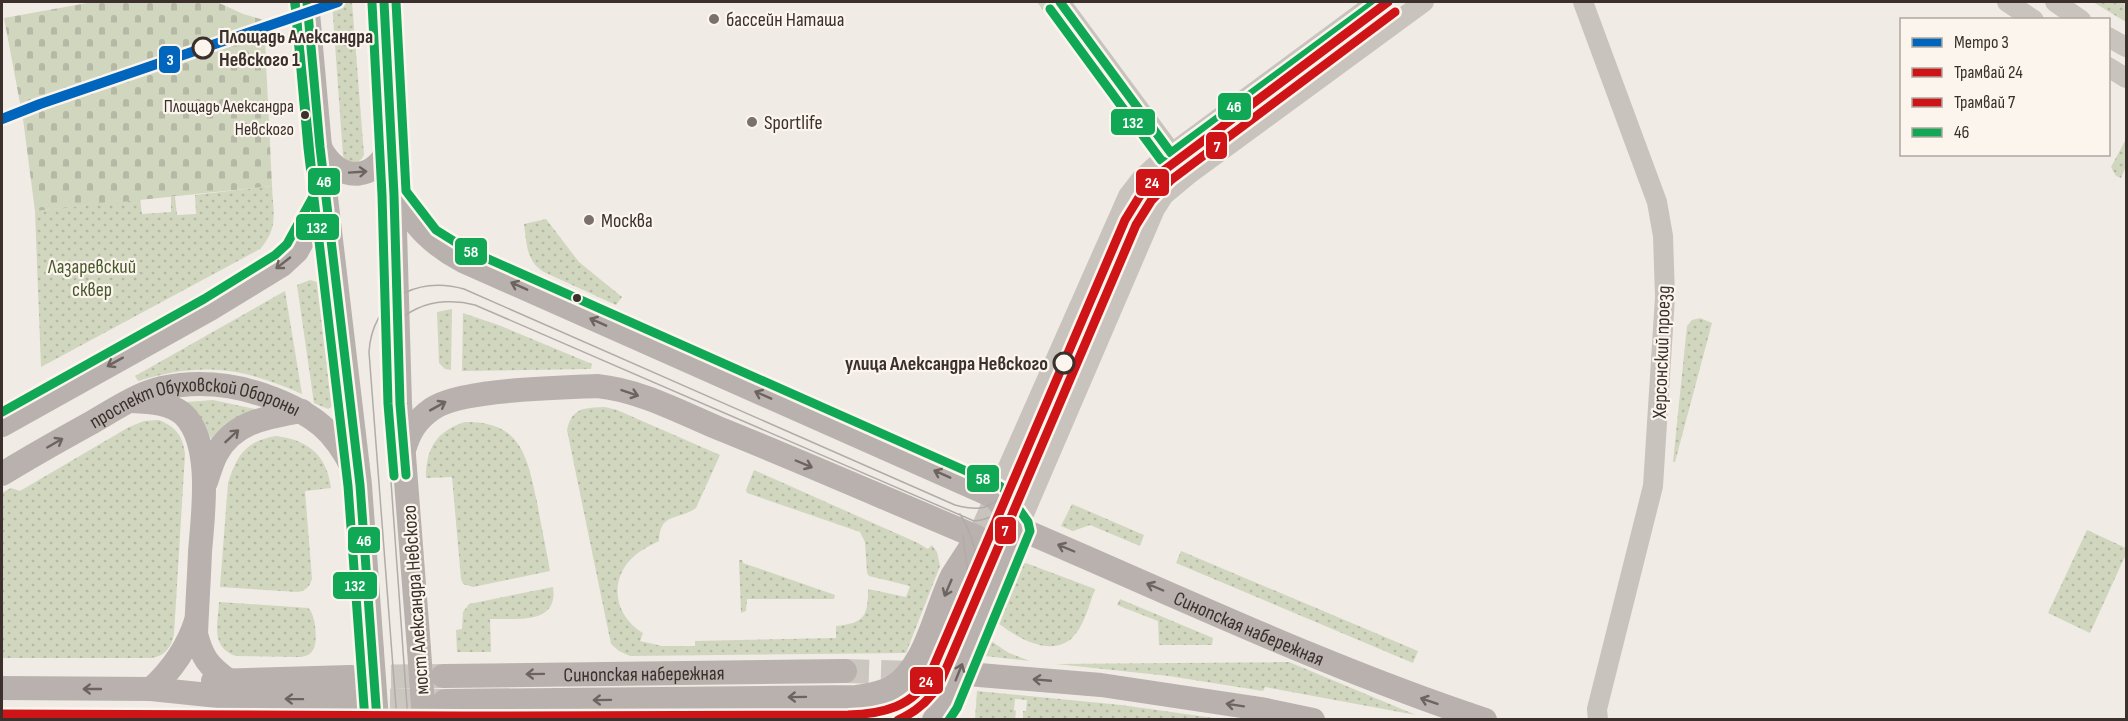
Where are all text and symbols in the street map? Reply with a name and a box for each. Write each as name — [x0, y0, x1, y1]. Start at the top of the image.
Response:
place label: бассейн Наташа — [726, 8, 844, 32]
marker: бассейн Наташа — [707, 12, 721, 26]
legend — [1900, 18, 2110, 156]
place label: Площадь Александра Невского 1 — [219, 25, 373, 72]
text: Метро 3 — [1954, 32, 2009, 53]
marker: Площадь Александра Невского 1 — [192, 37, 214, 59]
line badge: 3 — [158, 45, 181, 74]
text: 3 — [166, 51, 174, 70]
text: Трамвай 24 — [1954, 62, 2023, 83]
line badge: 46 — [1217, 92, 1252, 121]
text: Трамвай 7 — [1954, 92, 2016, 113]
place label: Площадь Александра Невского — [164, 96, 294, 140]
text: 46 — [1227, 98, 1241, 117]
line badge: 132 — [1110, 108, 1156, 136]
marker: Площадь Александра Невского — [299, 109, 311, 121]
place label: Sportlife — [764, 111, 822, 135]
text: 132 — [1123, 114, 1143, 133]
marker: Sportlife — [745, 115, 759, 129]
text: 46 — [1954, 122, 1970, 143]
line badge: 7 — [1205, 131, 1228, 160]
text: 7 — [1214, 138, 1221, 157]
one-way arrow — [348, 166, 367, 177]
line badge: 46 — [307, 167, 341, 196]
line badge: 24 — [1135, 168, 1170, 197]
text: 46 — [317, 173, 331, 192]
text: 24 — [1145, 174, 1160, 193]
place label: Москва — [601, 209, 653, 233]
line badge: 132 — [295, 213, 340, 241]
marker: Москва — [582, 213, 596, 227]
text: 132 — [307, 219, 327, 238]
line badge: 58 — [454, 237, 488, 266]
text: 58 — [464, 243, 479, 262]
park label: Лазаревский сквер — [47, 255, 136, 302]
one-way arrow — [275, 256, 291, 269]
one-way arrow — [510, 280, 528, 291]
street label: Херсонский проезд — [1648, 285, 1676, 420]
unlabelled marker — [571, 292, 583, 304]
one-way arrow — [590, 315, 608, 327]
place label: улица Александра Невского — [845, 352, 1048, 376]
marker: улица Александра Невского — [1053, 352, 1075, 374]
one-way arrow — [107, 356, 124, 368]
street label: проспект Обуховской Обороны — [85, 373, 304, 434]
one-way arrow — [620, 388, 639, 399]
one-way arrow — [755, 389, 773, 400]
one-way arrow — [429, 400, 446, 412]
one-way arrow — [224, 430, 239, 444]
one-way arrow — [46, 437, 63, 449]
one-way arrow — [795, 459, 813, 470]
line badge: 58 — [966, 464, 1000, 493]
one-way arrow — [933, 467, 951, 479]
text: 58 — [976, 470, 991, 489]
street label: мост Александра Невского — [397, 504, 435, 696]
line badge: 7 — [994, 516, 1017, 545]
text: 7 — [1002, 522, 1009, 541]
line badge: 46 — [347, 526, 381, 554]
text: 46 — [357, 532, 371, 551]
one-way arrow — [1057, 542, 1076, 553]
line badge: 132 — [332, 571, 378, 600]
text: 132 — [345, 577, 365, 596]
one-way arrow — [942, 578, 953, 597]
one-way arrow — [1146, 580, 1164, 592]
street label: Синопская набережная — [1170, 586, 1327, 672]
street label: Синопская набережная — [563, 662, 725, 687]
one-way arrow — [954, 663, 965, 681]
line badge: 24 — [909, 666, 944, 695]
one-way arrow — [525, 669, 545, 680]
text: 24 — [919, 673, 934, 692]
one-way arrow — [1032, 674, 1052, 685]
one-way arrow — [83, 683, 103, 695]
one-way arrow — [788, 691, 808, 703]
one-way arrow — [284, 693, 304, 705]
one-way arrow — [593, 694, 613, 705]
one-way arrow — [1420, 695, 1439, 706]
one-way arrow — [1226, 699, 1245, 710]

